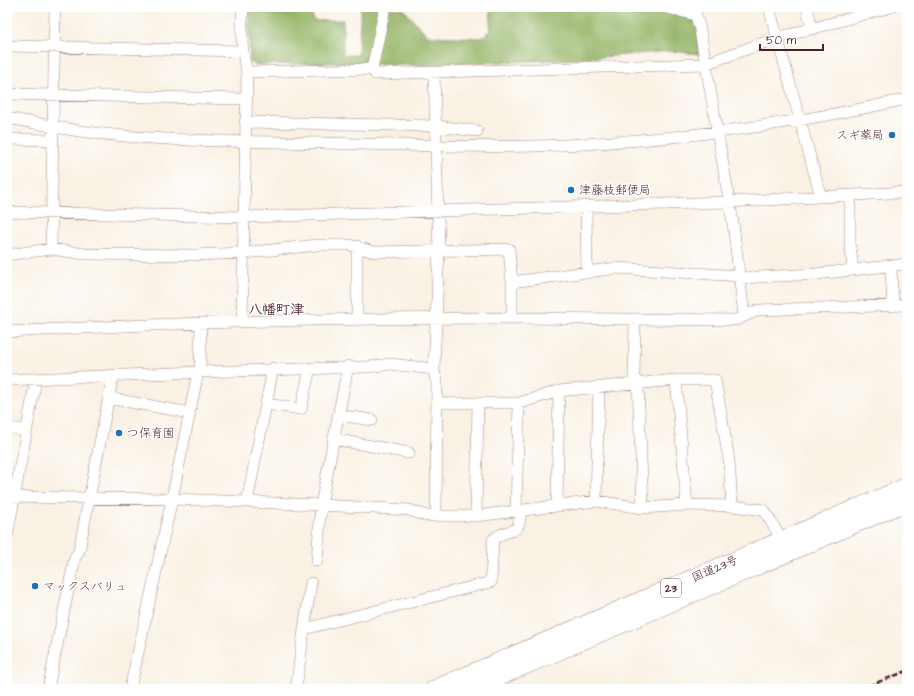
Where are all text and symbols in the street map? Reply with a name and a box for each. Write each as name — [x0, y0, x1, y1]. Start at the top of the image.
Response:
scale bar — [760, 26, 823, 52]
text: 50 m — [766, 32, 797, 49]
place label: スギ薬局 — [836, 127, 884, 144]
marker: スギ薬局 — [887, 130, 897, 140]
place label: 津藤枝郵便局 — [579, 182, 651, 199]
marker: 津藤枝郵便局 — [566, 185, 576, 195]
district label: 八幡町津 — [248, 300, 304, 320]
place label: つ保育園 — [127, 425, 175, 442]
marker: つ保育園 — [114, 428, 124, 438]
street label: 国道23号 — [689, 552, 741, 586]
place label: マックスバリュ — [43, 578, 127, 595]
road number: 23 — [661, 579, 681, 597]
marker: マックスバリュ — [30, 581, 40, 591]

